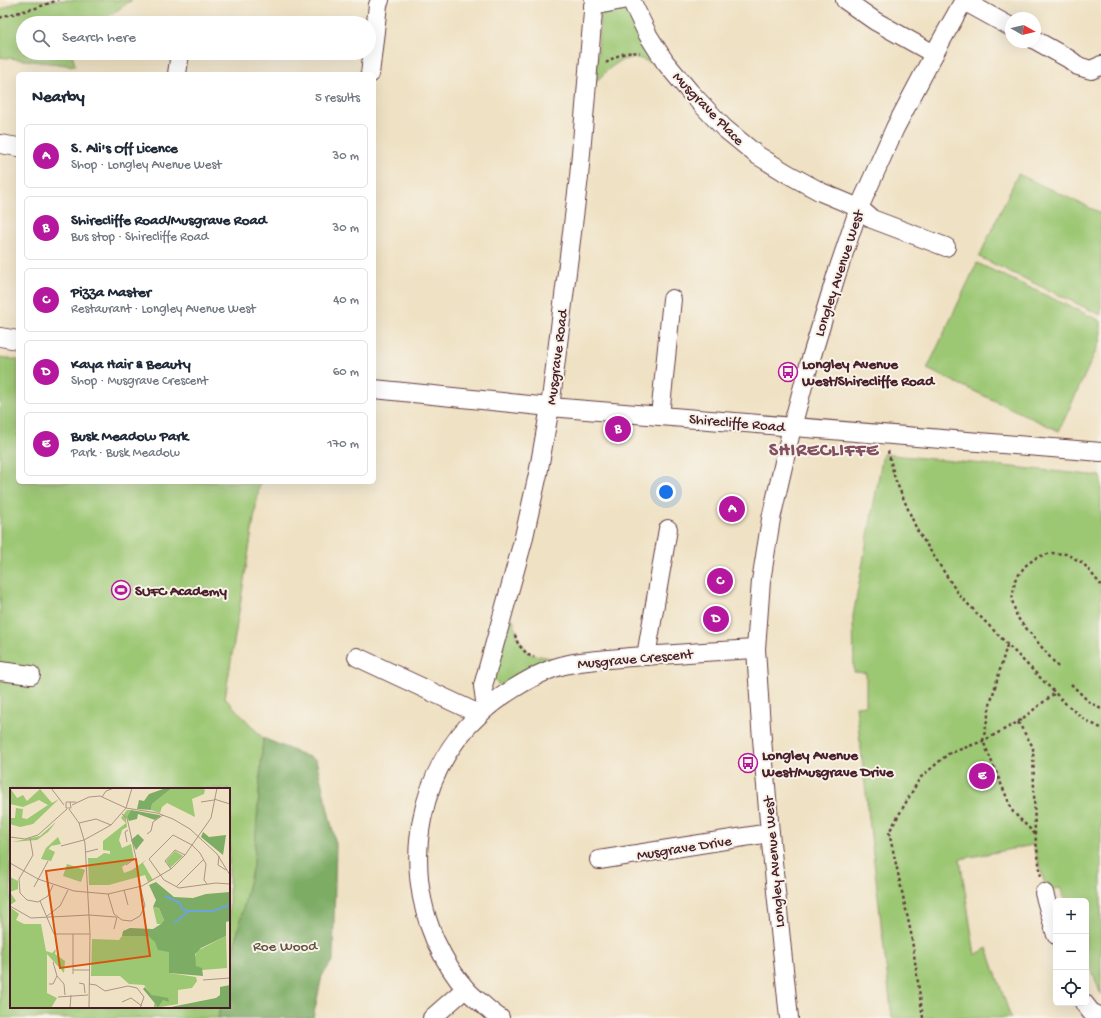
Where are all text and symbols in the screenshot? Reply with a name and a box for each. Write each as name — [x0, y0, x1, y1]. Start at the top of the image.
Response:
north arrow — [1005, 12, 1041, 48]
search box — [16, 16, 376, 60]
icon: search — [30, 27, 52, 49]
text: Search here — [62, 29, 136, 47]
street label: Musgrave Place — [668, 69, 747, 150]
text: Nearby — [32, 88, 85, 108]
text: 5 results — [315, 91, 360, 106]
text: S. Ali's Off Licence — [71, 140, 178, 158]
text: A — [42, 149, 50, 164]
text: 30 m — [333, 149, 359, 164]
text: Shop · Longley Avenue West — [71, 158, 222, 173]
street label: Longley Avenue West — [811, 206, 869, 339]
text: Shirecliffe Road/Musgrave Road — [71, 212, 267, 230]
text: B — [43, 221, 49, 236]
text: 30 m — [333, 221, 359, 236]
text: Bus stop · Shirecliffe Road — [71, 230, 208, 245]
text: Pizza Master — [71, 284, 151, 302]
text: C — [42, 293, 50, 308]
text: 40 m — [333, 293, 359, 308]
text: Restaurant · Longley Avenue West — [71, 302, 256, 317]
street label: Musgrave Road — [543, 307, 573, 406]
text: Kaya Hair & Beauty — [71, 356, 191, 374]
place label: Longley Avenue West/Shirecliffe Road — [801, 356, 936, 391]
bus stop icon: Longley Avenue West/Shirecliffe Road — [777, 361, 799, 383]
text: D — [42, 365, 50, 380]
text: 60 m — [333, 365, 359, 380]
text: Shop · Musgrave Crescent — [71, 374, 208, 389]
street label: Shirecliffe Road — [688, 411, 787, 437]
pin: B — [605, 414, 631, 444]
text: Busk Meadow Park — [71, 428, 188, 446]
text: E — [42, 437, 50, 452]
text: 170 m — [327, 437, 359, 452]
district label: SHIRECLIFFE — [769, 440, 879, 463]
text: Park · Busk Meadow — [71, 446, 180, 461]
your location — [656, 482, 676, 502]
pin: A — [719, 494, 745, 524]
pin: C — [707, 566, 733, 596]
sports icon: SUFC Academy — [110, 579, 132, 601]
place label: SUFC Academy — [135, 583, 227, 601]
pin: D — [703, 604, 729, 634]
street label: Musgrave Crescent — [577, 646, 696, 674]
place label: Longley Avenue West/Musgrave Drive — [761, 747, 895, 782]
bus stop icon: Longley Avenue West/Musgrave Drive — [737, 752, 759, 774]
pin: E — [969, 761, 995, 791]
inset map — [10, 788, 230, 1008]
street label: Longley Avenue West — [760, 794, 790, 928]
street label: Musgrave Drive — [636, 833, 733, 865]
map controls — [1053, 898, 1089, 1006]
button: + — [1053, 898, 1089, 934]
button: − — [1053, 934, 1089, 970]
park label: Roe Wood — [253, 938, 318, 956]
button: locate — [1053, 970, 1089, 1006]

